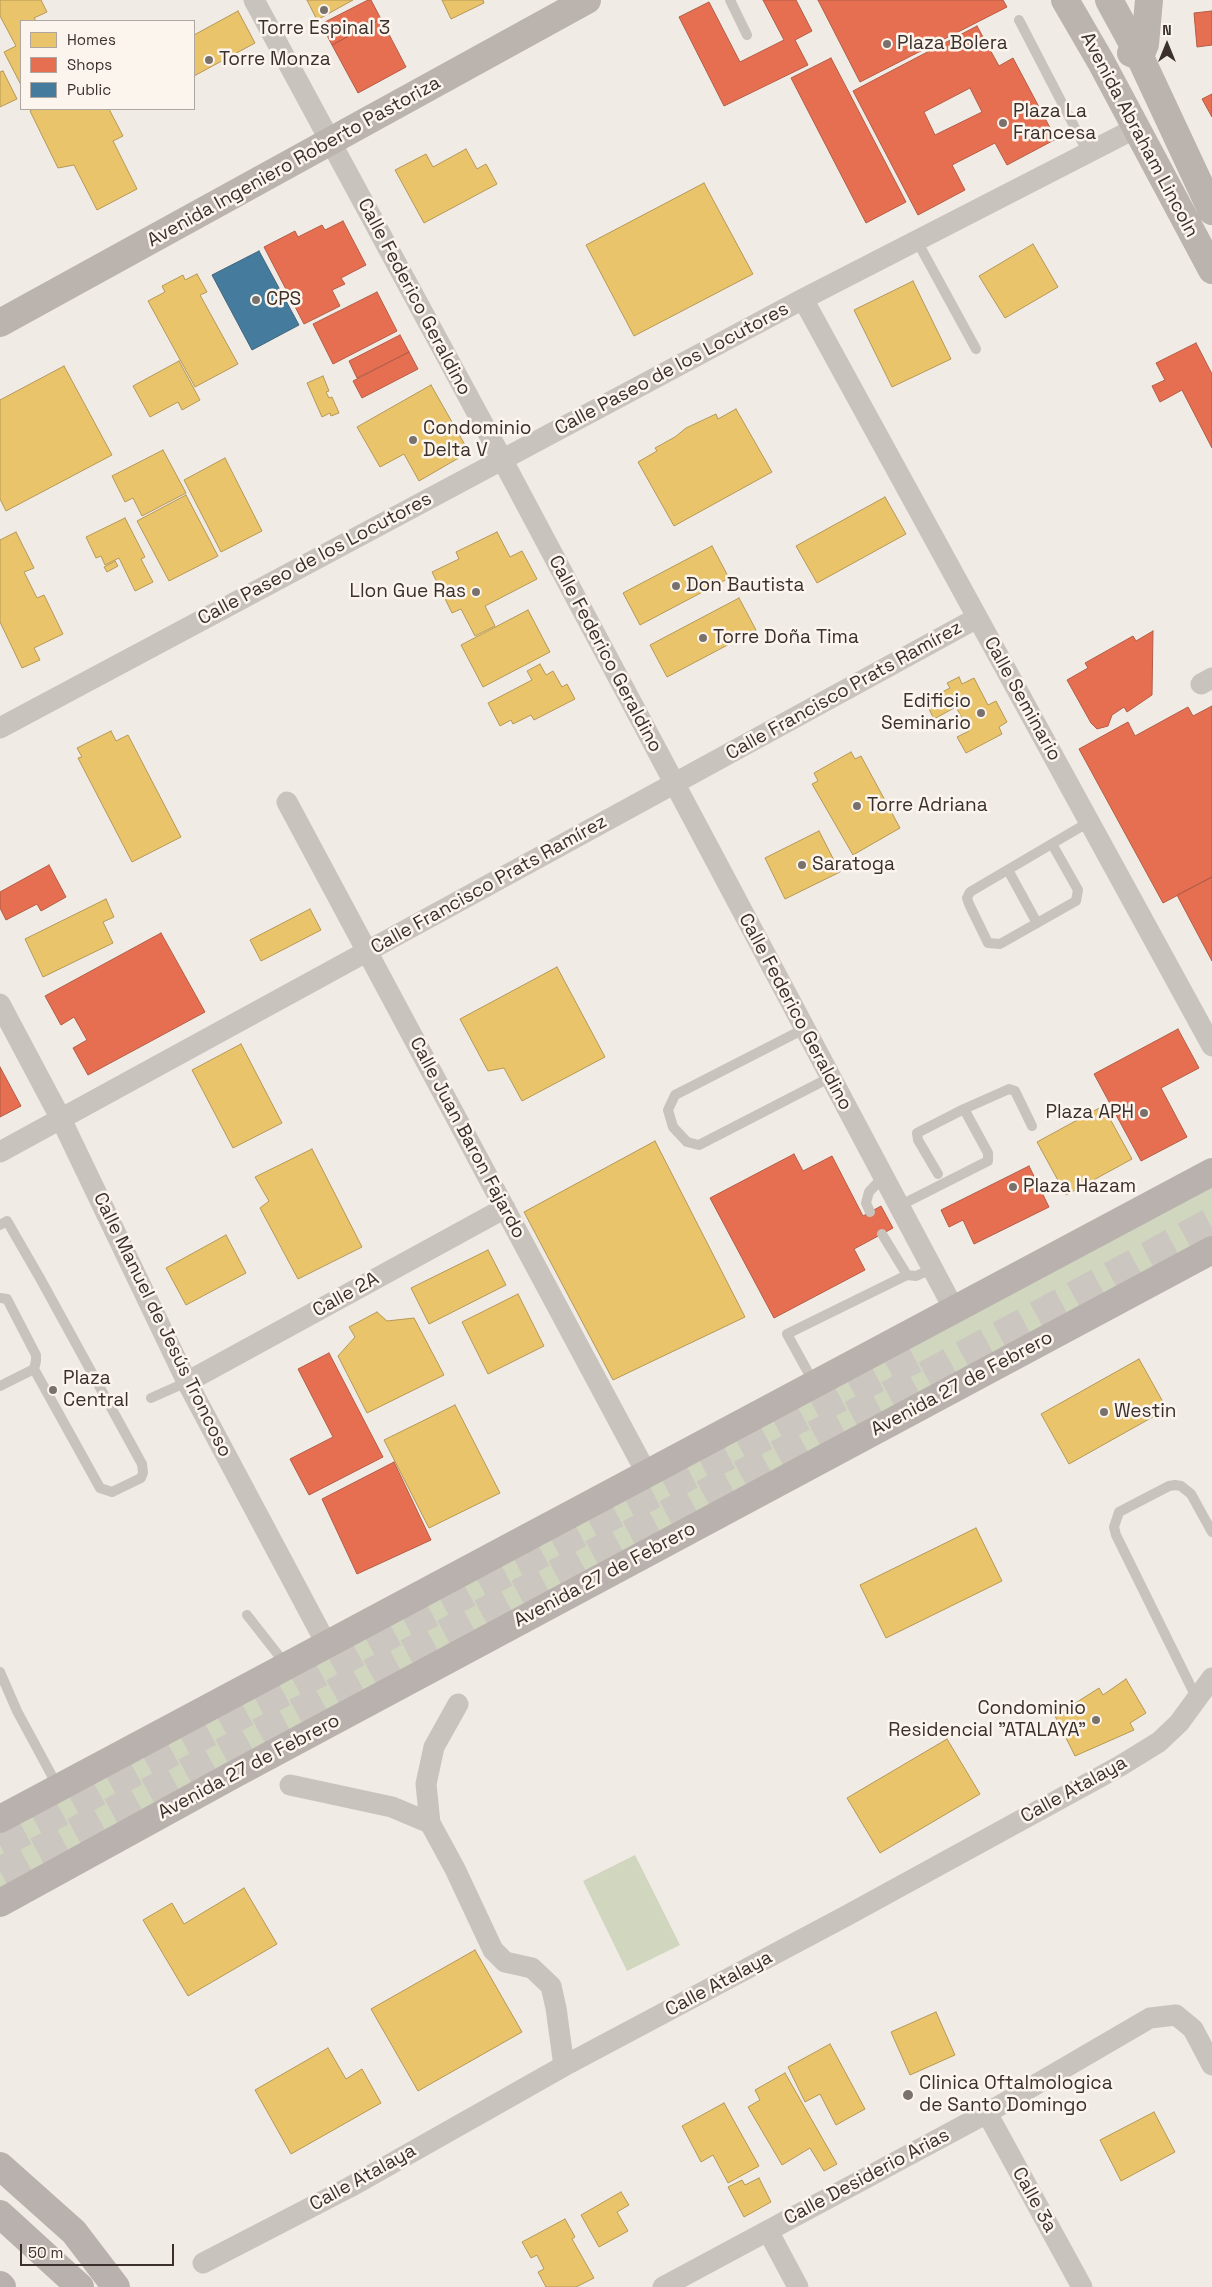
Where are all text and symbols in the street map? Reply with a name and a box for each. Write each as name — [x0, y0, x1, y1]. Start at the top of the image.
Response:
marker: Torre Espinal 3 — [318, 4, 330, 16]
place label: Torre Espinal 3 — [258, 18, 390, 40]
legend — [20, 20, 195, 110]
north arrow — [1142, 20, 1192, 70]
text: N — [1162, 21, 1172, 39]
street label: Avenida Abraham Lincoln — [1075, 29, 1203, 241]
text: Homes — [67, 30, 116, 49]
place label: Plaza Bolera — [897, 33, 1008, 55]
marker: Plaza Bolera — [881, 38, 893, 50]
place label: Torre Monza — [219, 49, 331, 71]
marker: Torre Monza — [203, 54, 215, 66]
text: Shops — [67, 55, 112, 74]
street label: Avenida Ingeniero Roberto Pastoriza — [143, 72, 445, 252]
text: Public — [67, 80, 111, 99]
place label: Plaza La Francesa — [1013, 101, 1096, 145]
marker: Plaza La Francesa — [997, 117, 1009, 129]
street label: Calle Federico Geraldino — [352, 195, 476, 399]
place label: CPS — [266, 289, 301, 311]
marker: CPS — [250, 294, 262, 306]
street label: Calle Paseo de los Locutores — [551, 298, 793, 440]
place label: Condominio Delta V — [423, 418, 532, 462]
marker: Condominio Delta V — [407, 434, 419, 446]
street label: Calle Paseo de los Locutores — [194, 488, 436, 630]
street label: Calle Federico Geraldino — [543, 552, 667, 756]
place label: Don Bautista — [686, 575, 805, 597]
marker: Don Bautista — [670, 580, 682, 592]
place label: Llon Gue Ras — [350, 581, 466, 603]
marker: Llon Gue Ras — [470, 586, 482, 598]
street label: Calle Francisco Prats Ramírez — [722, 617, 966, 765]
place label: Torre Doña Tima — [713, 627, 859, 649]
marker: Torre Doña Tima — [697, 632, 709, 644]
street label: Calle Seminario — [978, 633, 1066, 765]
place label: Edificio Seminario — [881, 691, 971, 735]
marker: Edificio Seminario — [975, 707, 987, 719]
place label: Torre Adriana — [867, 795, 988, 817]
marker: Torre Adriana — [851, 800, 863, 812]
street label: Calle Francisco Prats Ramírez — [367, 811, 611, 959]
place label: Saratoga — [812, 854, 895, 876]
marker: Saratoga — [796, 859, 808, 871]
street label: Calle Federico Geraldino — [733, 910, 857, 1114]
street label: Calle Juan Baron Fajardo — [404, 1034, 530, 1242]
place label: Plaza APH — [1045, 1102, 1134, 1124]
marker: Plaza APH — [1138, 1107, 1150, 1119]
place label: Plaza Hazam — [1023, 1176, 1136, 1198]
marker: Plaza Hazam — [1007, 1181, 1019, 1193]
street label: Calle Manuel de Jesús Troncoso — [88, 1189, 236, 1461]
street label: Calle 2A — [309, 1268, 383, 1322]
street label: Avenida 27 de Febrero — [867, 1326, 1057, 1442]
place label: Plaza Central — [63, 1368, 129, 1412]
marker: Plaza Central — [47, 1384, 59, 1396]
place label: Westin — [1114, 1401, 1176, 1423]
marker: Westin — [1098, 1406, 1110, 1418]
street label: Avenida 27 de Febrero — [510, 1517, 700, 1633]
place label: Condominio Residencial "ATALAYA" — [888, 1698, 1086, 1742]
street label: Avenida 27 de Febrero — [154, 1709, 344, 1825]
marker: Condominio Residencial "ATALAYA" — [1090, 1714, 1102, 1726]
street label: Calle Atalaya — [1017, 1752, 1131, 1828]
street label: Calle Atalaya — [662, 1946, 776, 2022]
place label: Clinica Oftalmologica de Santo Domingo — [919, 2073, 1113, 2117]
marker: Clinica Oftalmologica de Santo Domingo — [901, 2088, 915, 2102]
street label: Calle Desiderio Arias — [781, 2124, 953, 2230]
street label: Calle Atalaya — [306, 2140, 420, 2216]
street label: Calle 3a — [1007, 2163, 1061, 2237]
scale bar — [22, 2234, 176, 2266]
text: 50 m — [28, 2243, 63, 2262]

